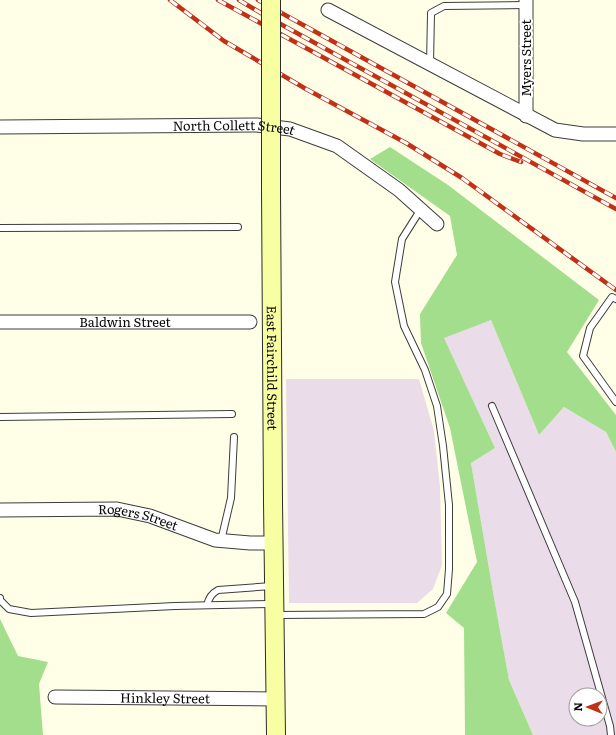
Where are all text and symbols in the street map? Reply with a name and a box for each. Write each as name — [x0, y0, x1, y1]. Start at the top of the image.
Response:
street label: Myers Street — [516, 18, 535, 97]
street label: North Collett Street — [173, 115, 299, 139]
street label: East Fairchild Street — [263, 305, 283, 431]
street label: Baldwin Street — [79, 312, 172, 331]
street label: Rogers Street — [98, 499, 182, 535]
north arrow — [568, 687, 608, 727]
street label: Hinkley Street — [120, 688, 211, 707]
text: N — [569, 702, 585, 712]

